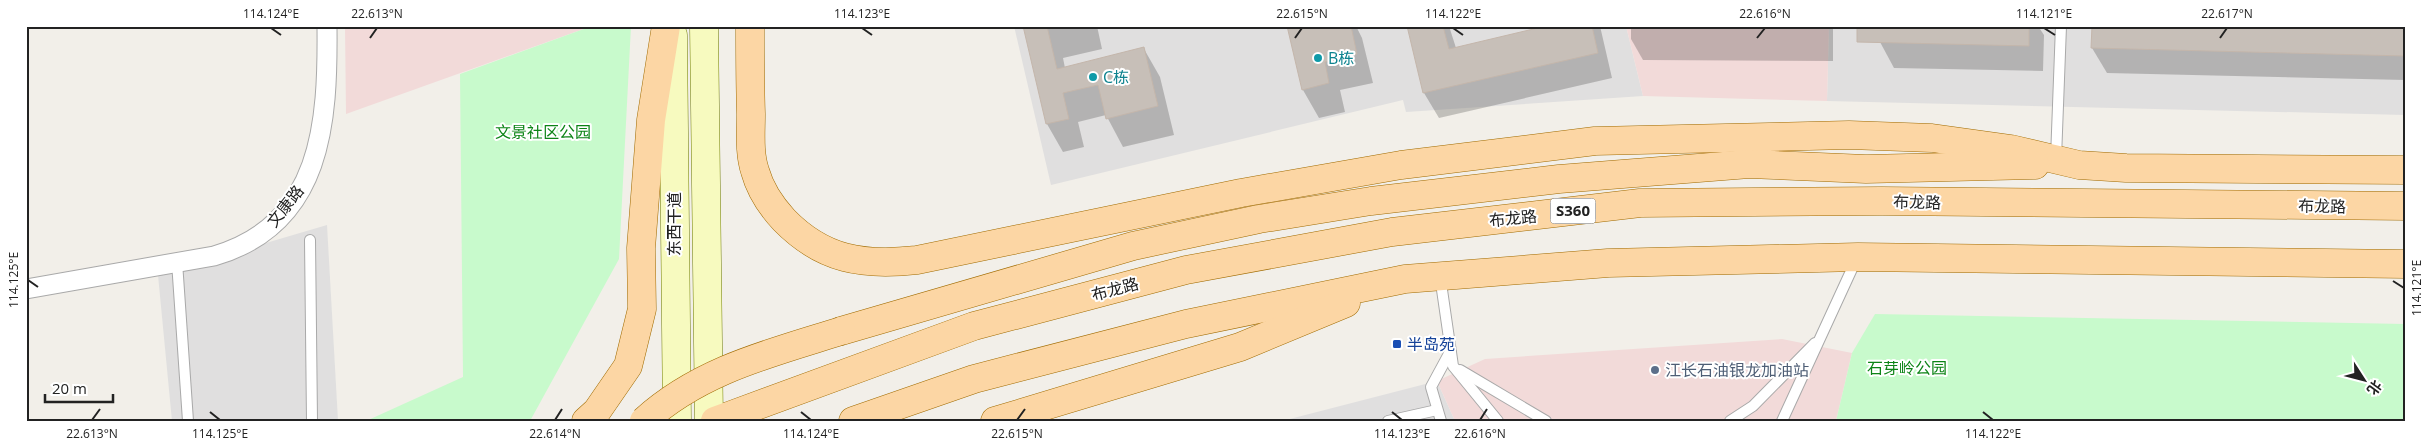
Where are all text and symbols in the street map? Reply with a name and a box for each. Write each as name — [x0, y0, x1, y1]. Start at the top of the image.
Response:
text: 114.124°E — [243, 5, 299, 22]
text: 22.613°N — [351, 5, 403, 22]
text: 114.123°E — [834, 5, 890, 22]
text: 22.615°N — [1276, 5, 1328, 22]
text: 114.122°E — [1425, 5, 1481, 22]
text: 22.616°N — [1739, 5, 1791, 22]
text: 114.121°E — [2016, 5, 2072, 22]
text: 22.617°N — [2201, 5, 2253, 22]
place label: B栋 — [1328, 47, 1354, 69]
marker: B栋 — [1312, 52, 1324, 64]
place label: C栋 — [1103, 66, 1129, 88]
marker: C栋 — [1087, 71, 1099, 83]
park label: 文景社区公园 — [495, 121, 591, 143]
street label: 文康路 — [262, 180, 308, 232]
street label: 布龙路 — [1893, 191, 1941, 213]
street label: 东西干道 — [663, 192, 685, 256]
street label: 布龙路 — [2298, 195, 2346, 217]
road number: S360 — [1550, 198, 1596, 224]
street label: 布龙路 — [1488, 205, 1538, 231]
text: 114.125°E — [5, 252, 22, 308]
text: 114.121°E — [2408, 260, 2425, 316]
street label: 布龙路 — [1089, 272, 1141, 306]
place label: 半岛苑 — [1407, 333, 1455, 355]
marker: 半岛苑 — [1391, 338, 1403, 350]
north arrow — [2338, 354, 2388, 404]
park label: 石芽岭公园 — [1867, 357, 1947, 379]
place label: 江长石油银龙加油站 — [1665, 359, 1809, 381]
marker: 江长石油银龙加油站 — [1649, 364, 1661, 376]
scale bar — [45, 372, 112, 404]
text: 北 — [2363, 377, 2387, 399]
text: 20 m — [52, 378, 87, 398]
text: 22.613°N — [66, 425, 118, 442]
text: 114.125°E — [192, 425, 248, 442]
text: 22.614°N — [529, 425, 581, 442]
text: 114.124°E — [783, 425, 839, 442]
text: 22.615°N — [991, 425, 1043, 442]
text: 114.123°E — [1374, 425, 1430, 442]
text: 22.616°N — [1454, 425, 1506, 442]
text: 114.122°E — [1965, 425, 2021, 442]

